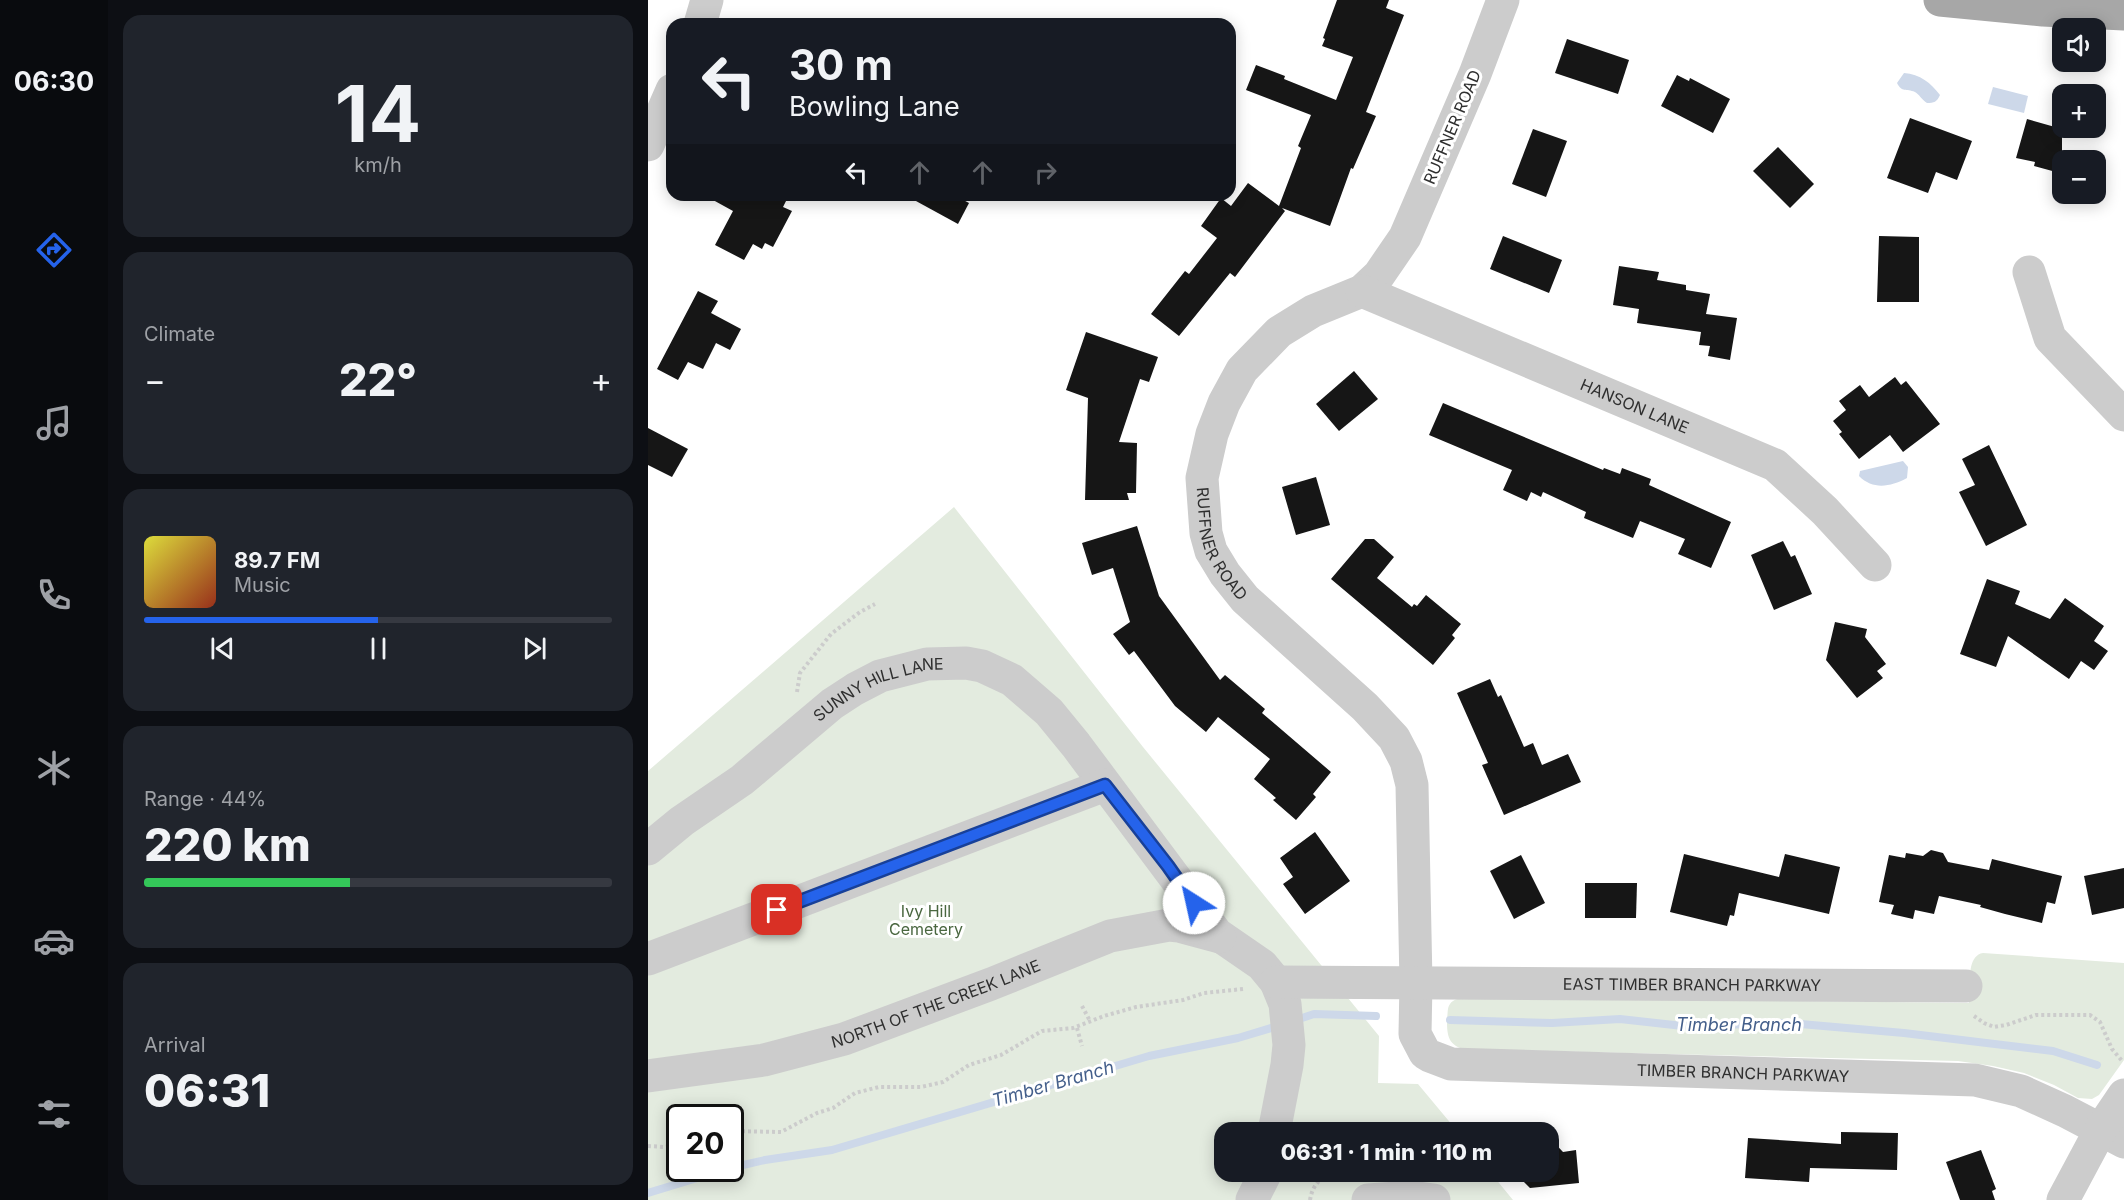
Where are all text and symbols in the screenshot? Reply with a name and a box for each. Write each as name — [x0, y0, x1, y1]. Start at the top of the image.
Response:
map controls — [2052, 18, 2106, 204]
button: sound — [2052, 18, 2106, 72]
text: 30 m — [789, 39, 893, 90]
icon: left — [690, 42, 768, 120]
text: 06:30 — [14, 65, 94, 98]
text: 14 — [335, 66, 421, 161]
street label: RUFFNER ROAD — [1419, 67, 1485, 187]
button: + — [2052, 84, 2106, 138]
text: Bowling Lane — [789, 90, 960, 123]
button: − — [2052, 150, 2106, 204]
text: km/h — [354, 153, 402, 177]
icon: left — [840, 156, 873, 189]
icon: ahead — [903, 156, 936, 189]
icon: ahead — [966, 156, 999, 189]
icon: right — [1029, 156, 1062, 189]
icon: directions — [33, 229, 75, 271]
text: Climate — [144, 322, 215, 346]
text: 22° — [339, 352, 417, 407]
text: − — [144, 360, 166, 400]
text: + — [590, 360, 612, 400]
street label: HANSON LANE — [1578, 374, 1692, 438]
icon: music — [33, 402, 75, 444]
street label: RUFFNER ROAD — [1193, 486, 1252, 604]
text: 89.7 FM — [234, 547, 320, 573]
text: Music — [234, 573, 291, 597]
icon: phone — [33, 574, 75, 616]
icon: previous — [206, 632, 239, 665]
icon: pause — [362, 632, 395, 665]
icon: next — [518, 632, 551, 665]
street label: SUNNY HILL LANE — [809, 654, 944, 726]
icon: climate — [33, 747, 75, 789]
text: Range · 44% — [144, 787, 266, 811]
text: 220 km — [144, 817, 311, 872]
position arrow — [1162, 871, 1226, 935]
pin — [751, 884, 802, 935]
icon: arrive — [760, 893, 793, 926]
park label: Ivy Hill Cemetery — [889, 901, 963, 939]
icon: car — [33, 920, 75, 962]
street label: NORTH OF THE CREEK LANE — [829, 955, 1043, 1052]
street label: EAST TIMBER BRANCH PARKWAY — [1563, 974, 1821, 995]
water label: Timber Branch — [1676, 1014, 1802, 1035]
text: Arrival — [144, 1033, 206, 1057]
water label: Timber Branch — [989, 1056, 1116, 1111]
street label: TIMBER BRANCH PARKWAY — [1636, 1060, 1850, 1086]
text: 06:31 — [144, 1063, 270, 1118]
icon: filters — [33, 1093, 75, 1135]
speed limit sign: 20 — [666, 1104, 744, 1182]
text: 06:31 · 1 min · 110 m — [1281, 1139, 1492, 1165]

